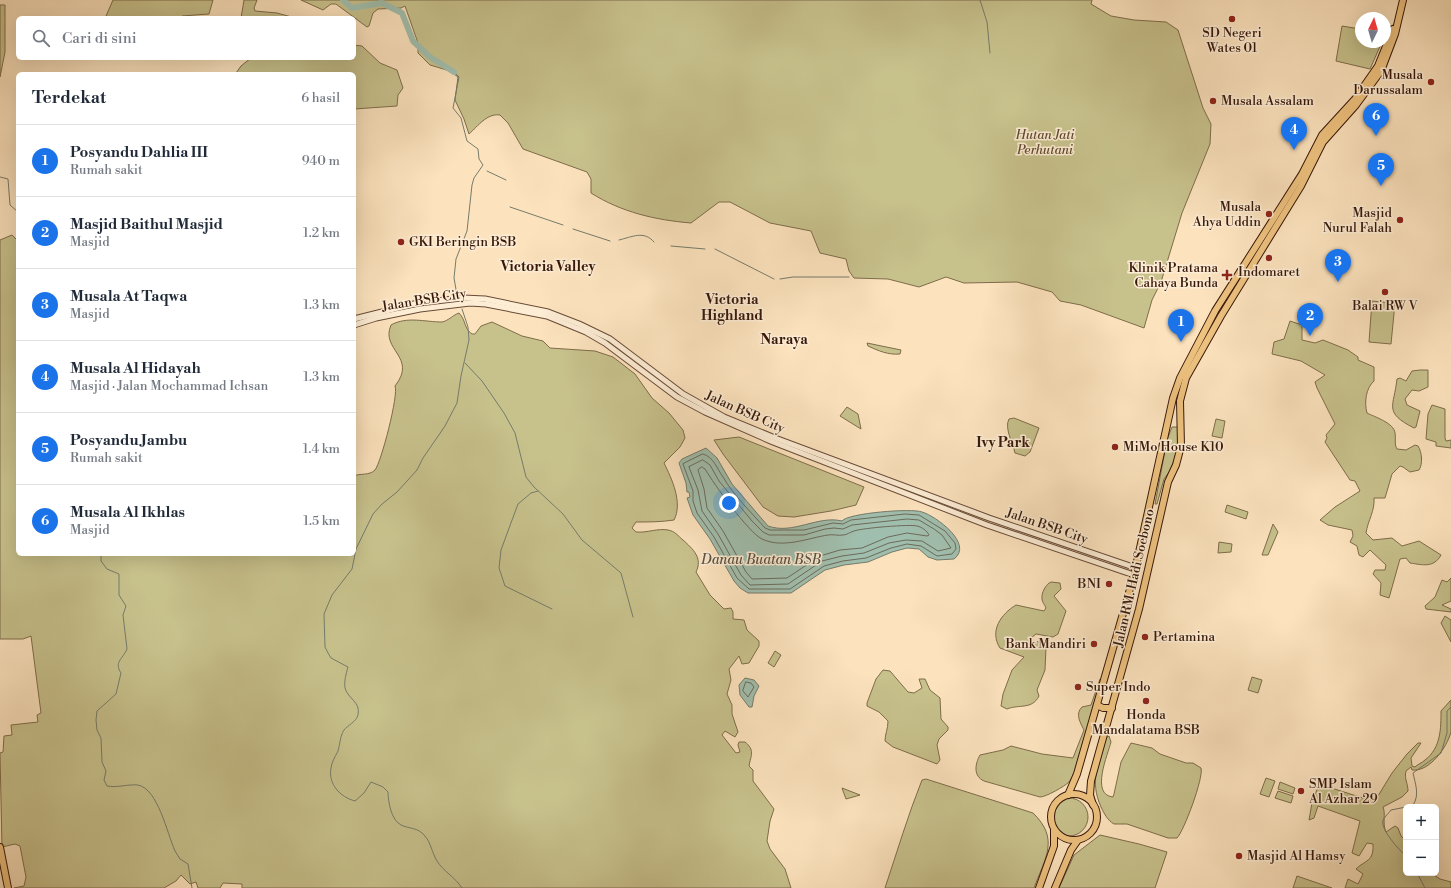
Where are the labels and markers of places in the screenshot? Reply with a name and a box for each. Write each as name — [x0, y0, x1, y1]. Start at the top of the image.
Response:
marker: SD Negeri Wates 01 — [1227, 14, 1237, 24]
place label: SD Negeri Wates 01 — [1202, 25, 1262, 56]
place label: Musala Darussalam — [1353, 67, 1424, 98]
marker: Musala Darussalam — [1426, 77, 1436, 87]
place label: Musala Assalam — [1221, 93, 1315, 109]
marker: Musala Assalam — [1208, 96, 1218, 106]
pin: 6 — [1363, 103, 1389, 136]
pin: 4 — [1281, 117, 1307, 150]
pin: 5 — [1368, 153, 1394, 186]
place label: Musala Ahya Uddin — [1192, 199, 1261, 230]
place label: Masjid Nurul Falah — [1323, 205, 1393, 236]
marker: Musala Ahya Uddin — [1264, 209, 1274, 219]
marker: Masjid Nurul Falah — [1395, 215, 1405, 225]
place label: GKI Beringin BSB — [409, 234, 516, 250]
marker: GKI Beringin BSB — [396, 237, 406, 247]
pin: 3 — [1325, 249, 1351, 282]
marker: Indomaret — [1264, 253, 1274, 263]
place label: Klinik Pratama Cahaya Bunda — [1128, 260, 1218, 291]
place label: Indomaret — [1238, 264, 1300, 280]
marker: Klinik Pratama Cahaya Bunda — [1221, 269, 1233, 281]
marker: Balai RW V — [1380, 287, 1390, 297]
place label: Balai RW V — [1351, 298, 1418, 314]
pin: 2 — [1297, 303, 1323, 336]
pin: 1 — [1168, 309, 1194, 342]
place label: MiMo House K10 — [1123, 439, 1224, 455]
marker: MiMo House K10 — [1110, 442, 1120, 452]
place label: BNI — [1076, 576, 1101, 592]
marker: BNI — [1104, 579, 1114, 589]
place label: Pertamina — [1153, 629, 1215, 645]
marker: Pertamina — [1140, 632, 1150, 642]
place label: Bank Mandiri — [1004, 636, 1086, 652]
marker: Bank Mandiri — [1089, 639, 1099, 649]
place label: Super Indo — [1086, 679, 1151, 695]
marker: Super Indo — [1073, 682, 1083, 692]
marker: Honda Mandalatama BSB — [1141, 696, 1151, 706]
place label: Honda Mandalatama BSB — [1092, 707, 1200, 738]
place label: SMP Islam Al Azhar 29 — [1308, 776, 1378, 807]
marker: SMP Islam Al Azhar 29 — [1296, 786, 1306, 796]
place label: Masjid Al Hamsy — [1247, 848, 1346, 864]
marker: Masjid Al Hamsy — [1234, 851, 1244, 861]

